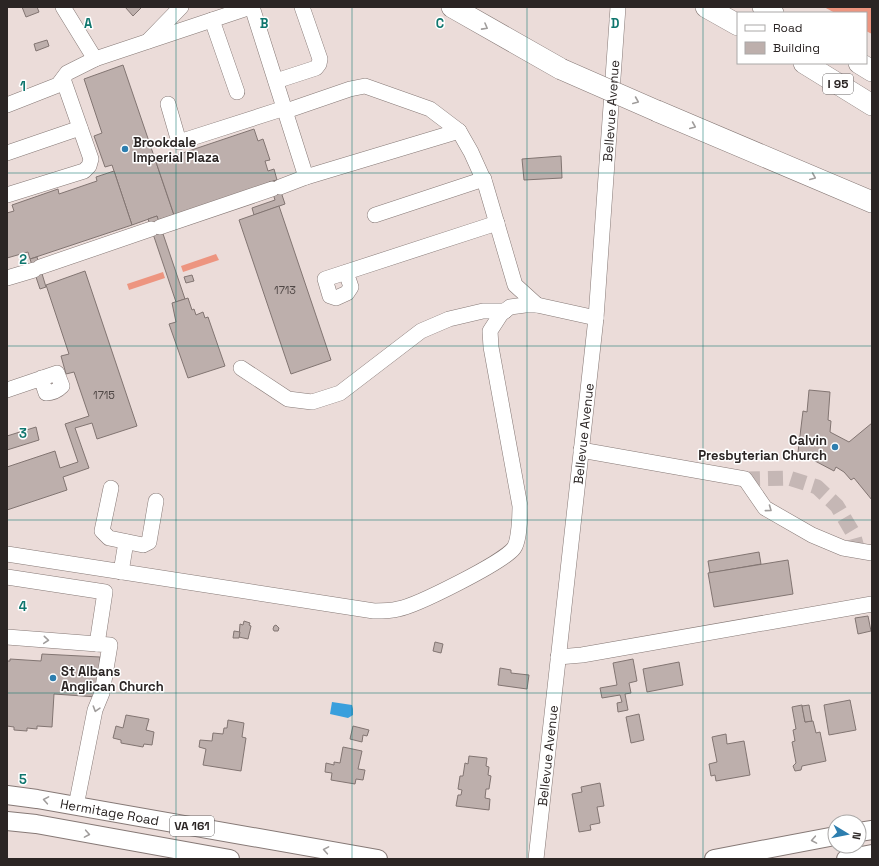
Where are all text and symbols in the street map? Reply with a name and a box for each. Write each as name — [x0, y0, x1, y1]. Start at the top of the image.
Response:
legend — [737, 12, 867, 64]
text: A — [84, 15, 93, 32]
text: B — [260, 15, 269, 32]
text: C — [436, 15, 444, 32]
text: D — [611, 15, 620, 32]
text: Road — [773, 20, 802, 36]
one-way arrow — [481, 22, 488, 29]
text: Building — [773, 40, 820, 56]
street label: Bellevue Avenue — [599, 59, 623, 162]
road number: I 95 — [823, 74, 853, 94]
text: 1 — [20, 78, 26, 95]
one-way arrow — [632, 97, 639, 105]
one-way arrow — [689, 121, 696, 129]
place label: Brookdale Imperial Plaza — [133, 134, 220, 166]
marker: Brookdale Imperial Plaza — [120, 144, 130, 154]
one-way arrow — [808, 172, 816, 180]
text: 2 — [19, 251, 27, 268]
house number: 1713 — [274, 283, 296, 297]
street label: Bellevue Avenue — [570, 382, 598, 485]
house number: 1715 — [93, 388, 115, 402]
text: 3 — [19, 425, 27, 442]
place label: Calvin Presbyterian Church — [698, 432, 827, 464]
marker: Calvin Presbyterian Church — [830, 442, 840, 452]
one-way arrow — [764, 504, 771, 511]
text: 4 — [19, 598, 27, 615]
one-way arrow — [43, 636, 49, 645]
place label: St Albans Anglican Church — [61, 663, 164, 695]
marker: St Albans Anglican Church — [48, 673, 58, 683]
street label: Bellevue Avenue — [534, 704, 562, 807]
one-way arrow — [92, 705, 101, 712]
text: 5 — [19, 771, 27, 788]
street label: Hermitage Road — [59, 795, 160, 829]
one-way arrow — [43, 797, 49, 805]
north arrow — [827, 814, 867, 854]
road number: VA 161 — [170, 816, 214, 836]
one-way arrow — [84, 829, 90, 837]
text: N — [849, 831, 864, 841]
one-way arrow — [810, 835, 817, 844]
one-way arrow — [322, 846, 329, 854]

